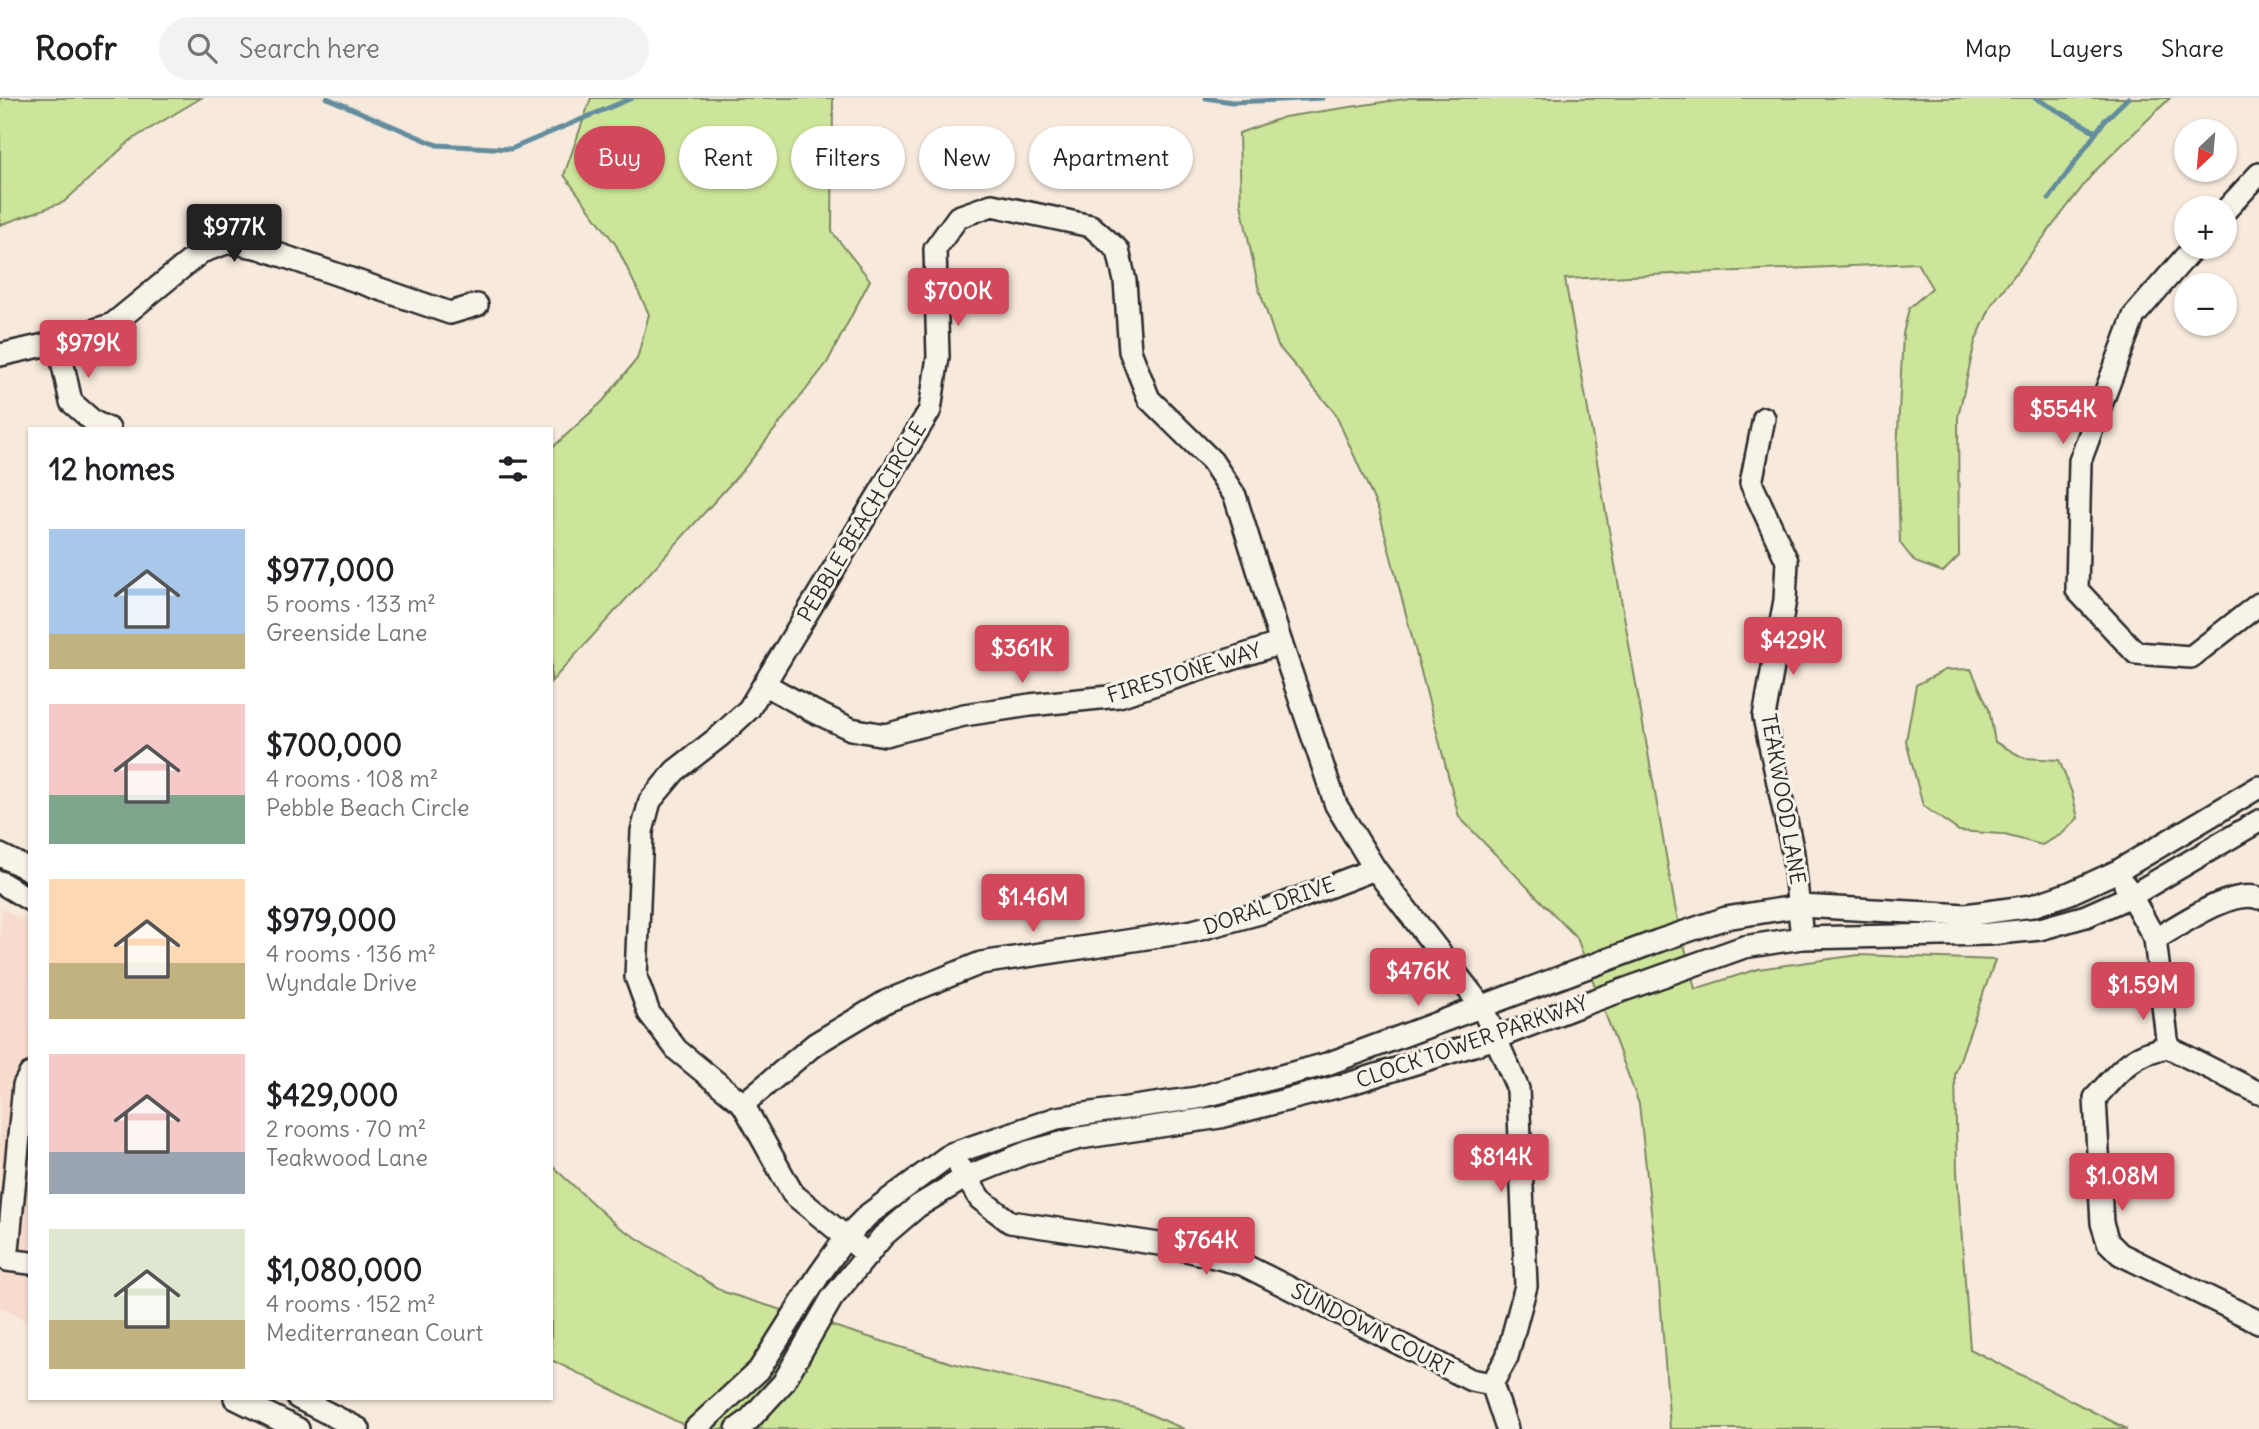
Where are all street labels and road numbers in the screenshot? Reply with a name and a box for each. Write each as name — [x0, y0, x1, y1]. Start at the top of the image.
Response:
street label: PEBBLE BEACH CIRCLE — [791, 417, 932, 627]
street label: FIRESTONE WAY — [1104, 636, 1264, 709]
street label: TEAKWOOD LANE — [1755, 711, 1812, 886]
street label: DORAL DRIVE — [1200, 870, 1338, 941]
street label: CLOCK TOWER PARKWAY — [1352, 989, 1592, 1094]
street label: SUNDOWN COURT — [1287, 1277, 1458, 1382]

